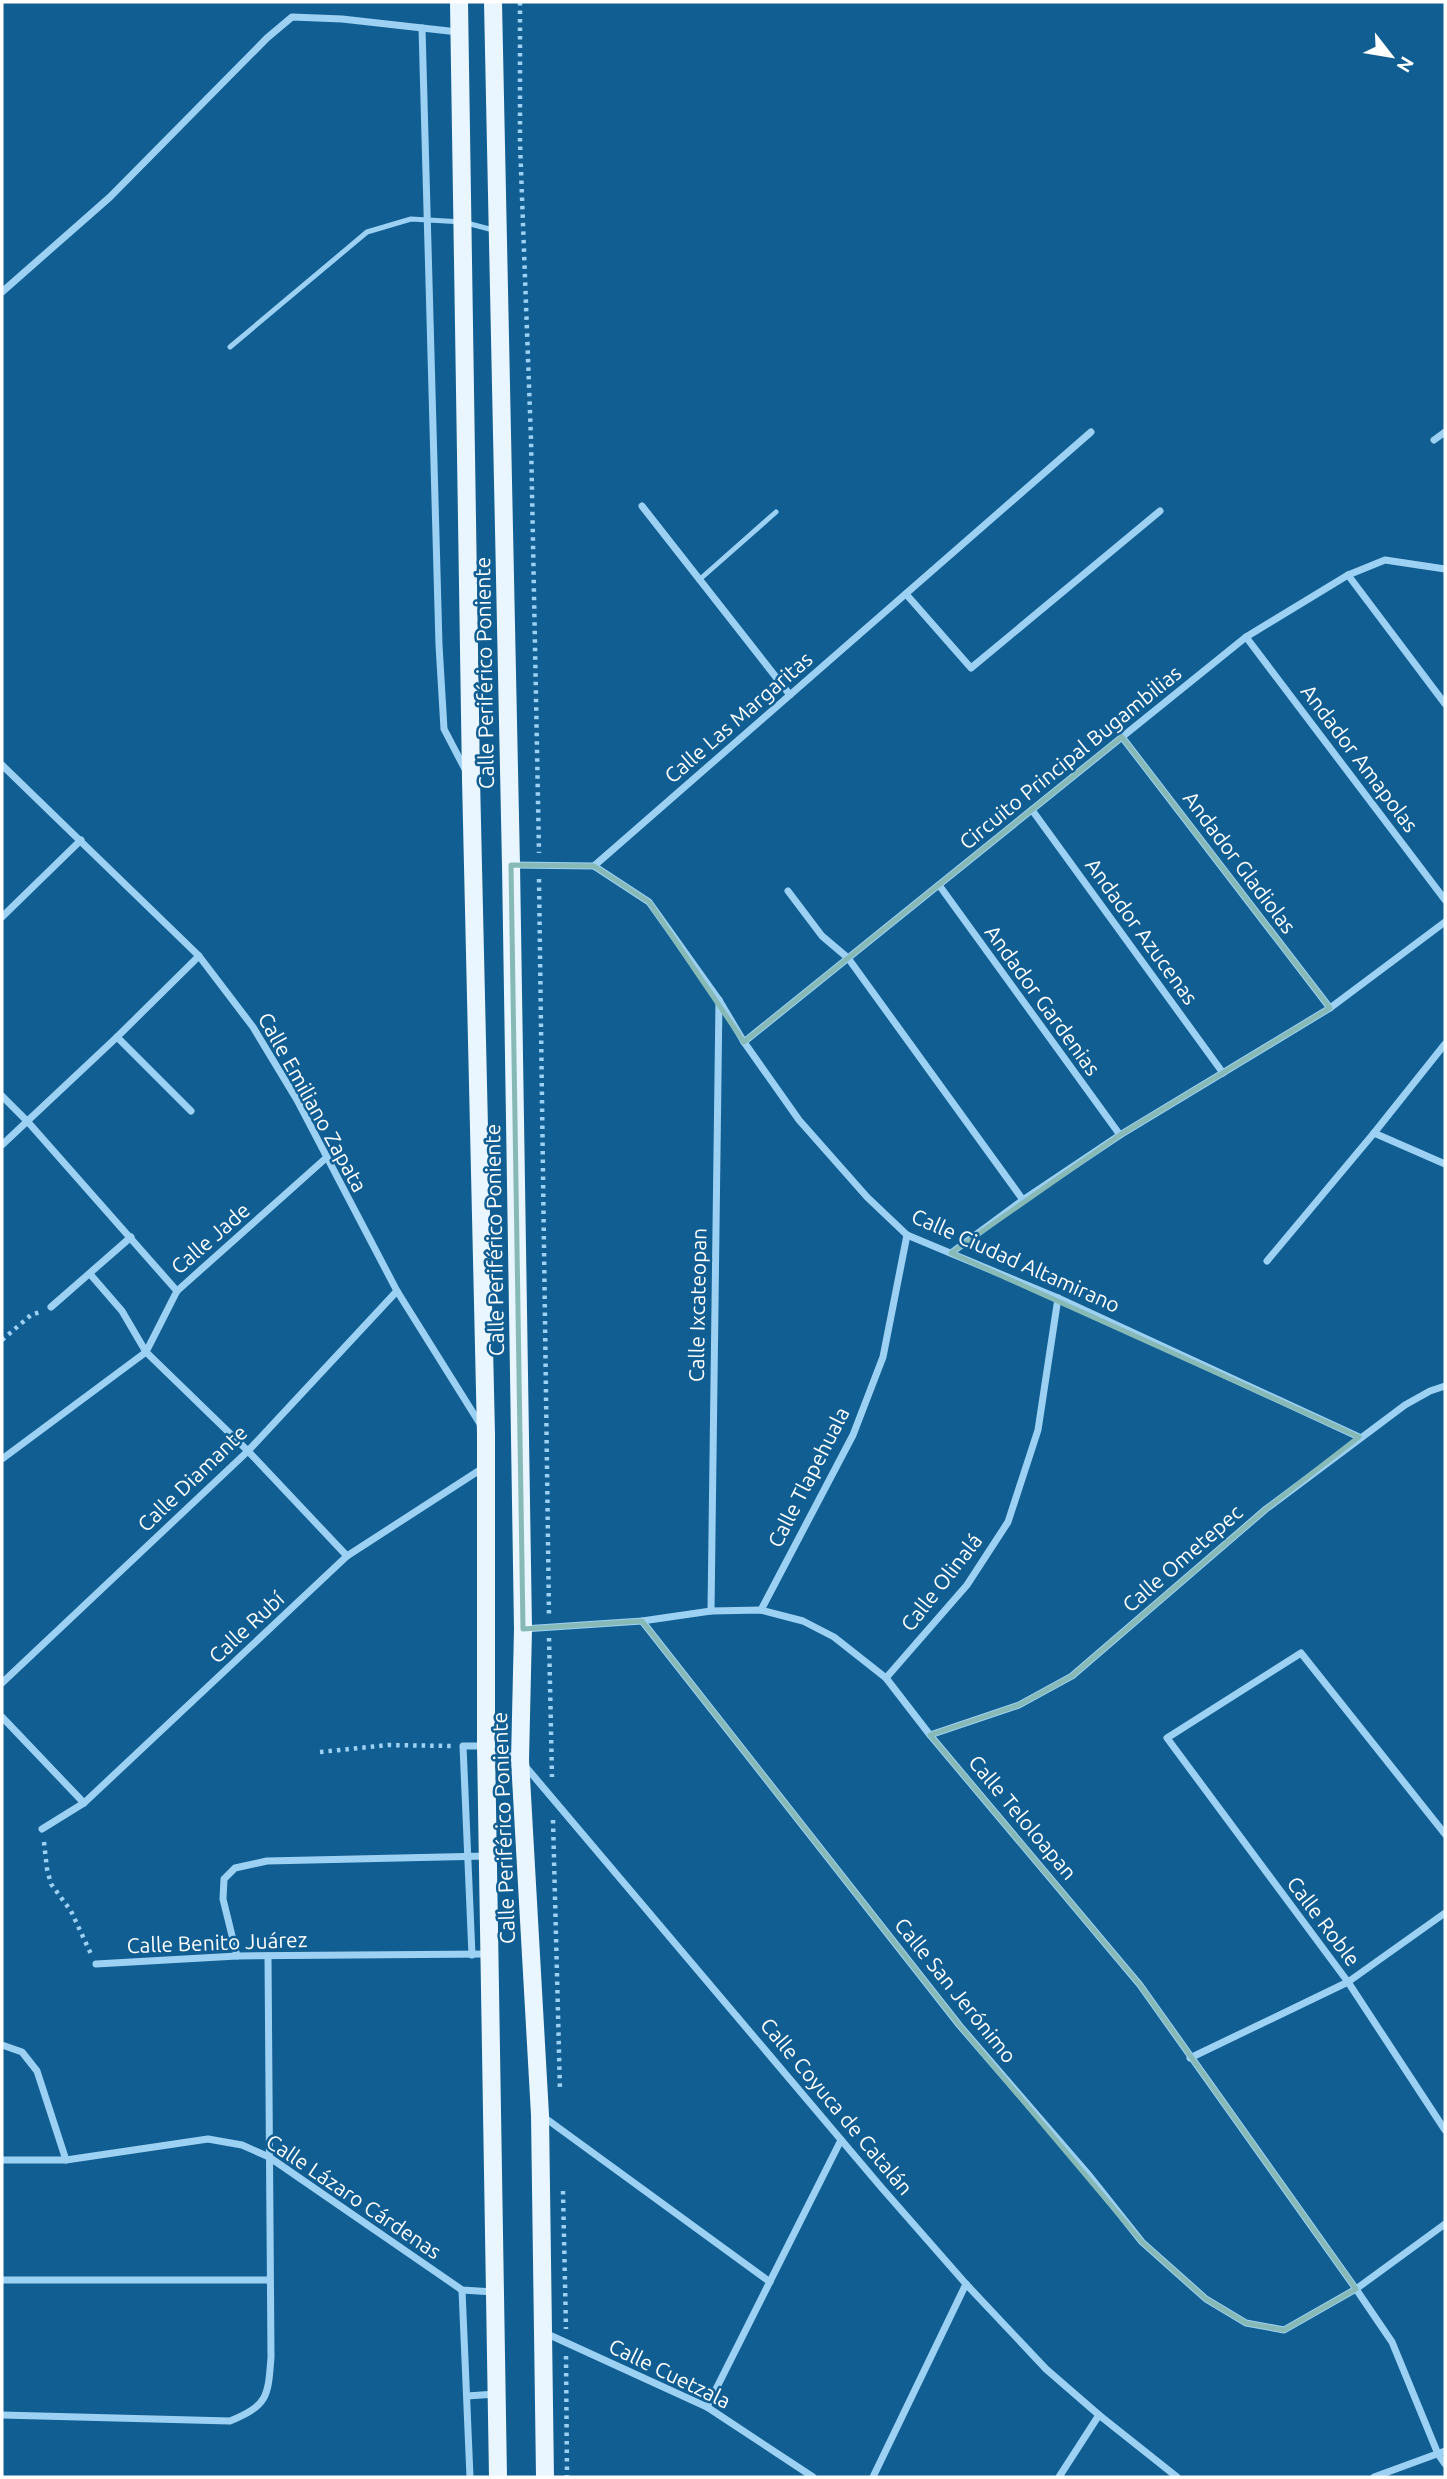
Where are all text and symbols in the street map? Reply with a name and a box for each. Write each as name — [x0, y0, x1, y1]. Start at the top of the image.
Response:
north arrow — [1356, 21, 1426, 91]
text: N — [1392, 53, 1419, 77]
street label: Calle Periférico Poniente — [470, 557, 498, 789]
street label: Calle Las Margaritas — [659, 646, 817, 788]
street label: Circuito Principal Bugambilias — [954, 660, 1186, 854]
street label: Andador Amapolas — [1297, 679, 1423, 837]
street label: Andador Gladiolas — [1179, 786, 1301, 938]
street label: Andador Azucenas — [1081, 853, 1203, 1009]
street label: Andador Gardenias — [981, 920, 1105, 1080]
street label: Calle Emiliano Zapata — [254, 1008, 372, 1196]
street label: Calle Periférico Poniente — [480, 1124, 508, 1356]
street label: Calle Jade — [166, 1197, 254, 1279]
street label: Calle Ciudad Altamirano — [908, 1203, 1124, 1317]
street label: Calle Ixcateopan — [684, 1228, 710, 1382]
street label: Calle Tlapehuala — [762, 1403, 854, 1551]
street label: Calle Diamante — [132, 1420, 252, 1536]
street label: Calle Ometepec — [1117, 1499, 1247, 1616]
street label: Calle Olinalá — [895, 1528, 987, 1636]
street label: Calle Rubí — [204, 1586, 289, 1668]
street label: Calle Periférico Poniente — [487, 1711, 519, 1945]
street label: Calle Teloloapan — [964, 1750, 1082, 1884]
street label: Calle Roble — [1283, 1872, 1365, 1970]
street label: Calle San Jerónimo — [890, 1913, 1022, 2067]
street label: Calle Benito Juárez — [126, 1927, 308, 1957]
street label: Calle Coyuca de Catalán — [756, 2013, 918, 2199]
street label: Calle Lázaro Cárdenas — [262, 2129, 446, 2263]
street label: Calle Cuetzala — [605, 2333, 735, 2413]

